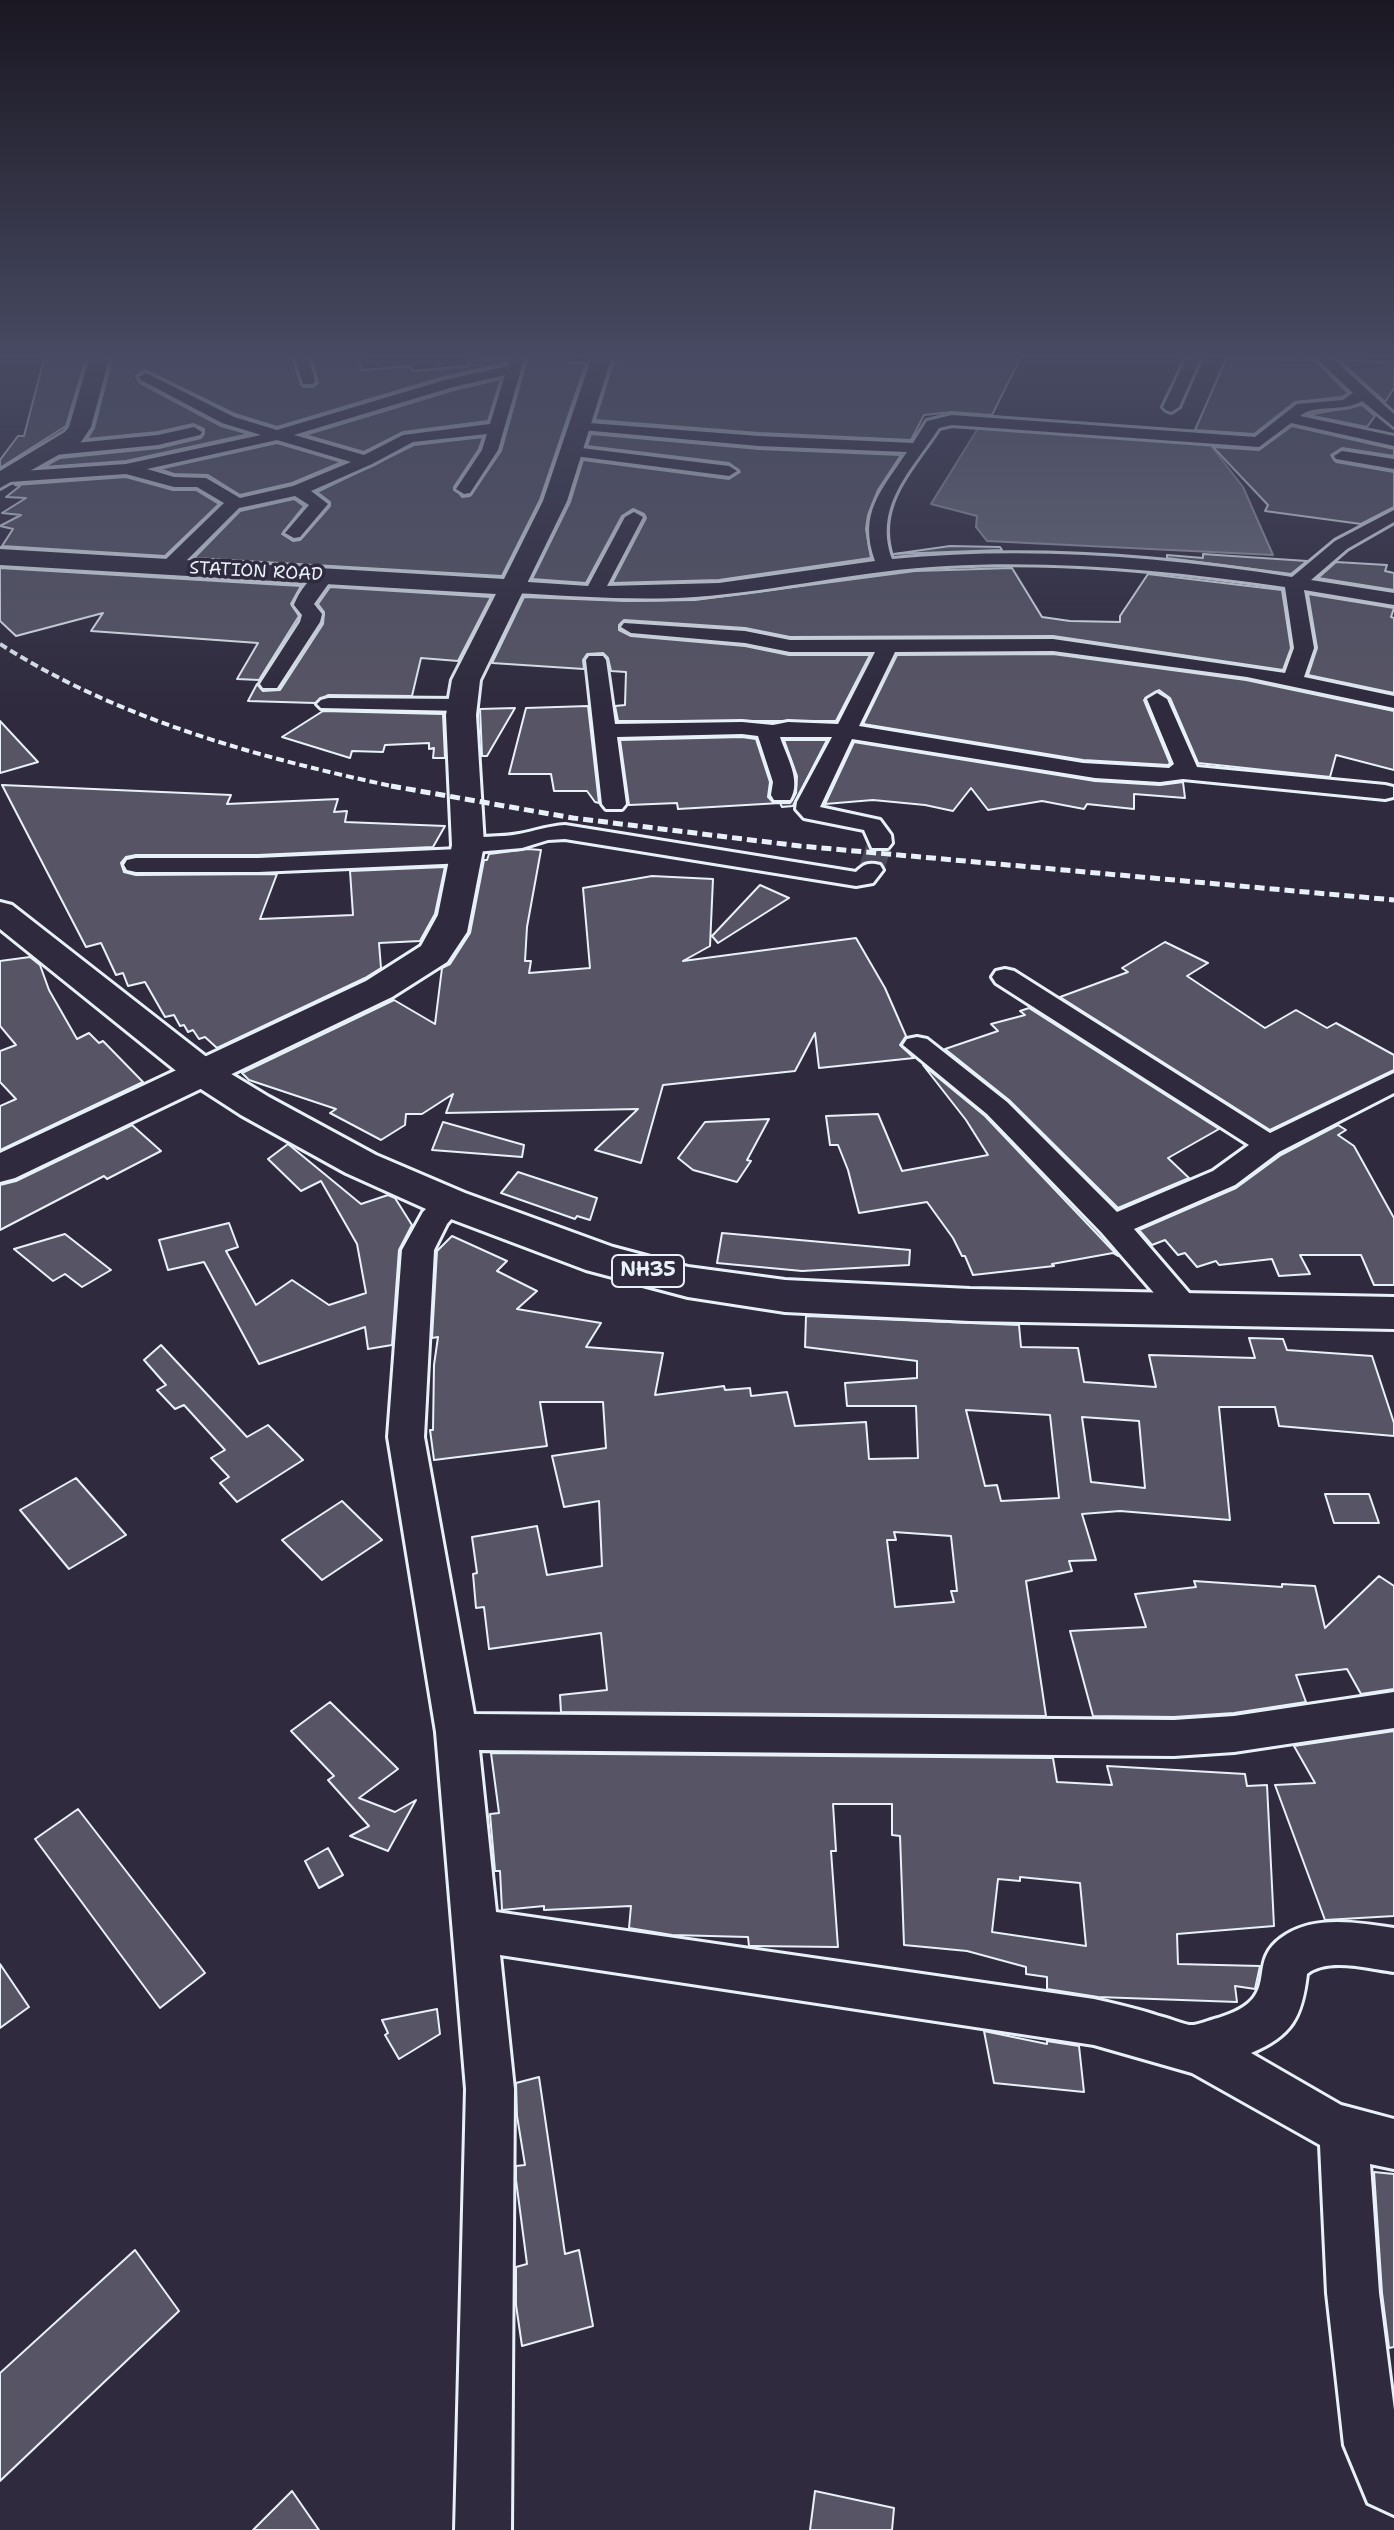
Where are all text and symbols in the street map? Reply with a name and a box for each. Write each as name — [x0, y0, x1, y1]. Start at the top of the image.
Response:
street label: STATION ROAD — [189, 558, 323, 586]
road number: NH35 — [612, 1255, 684, 1287]

